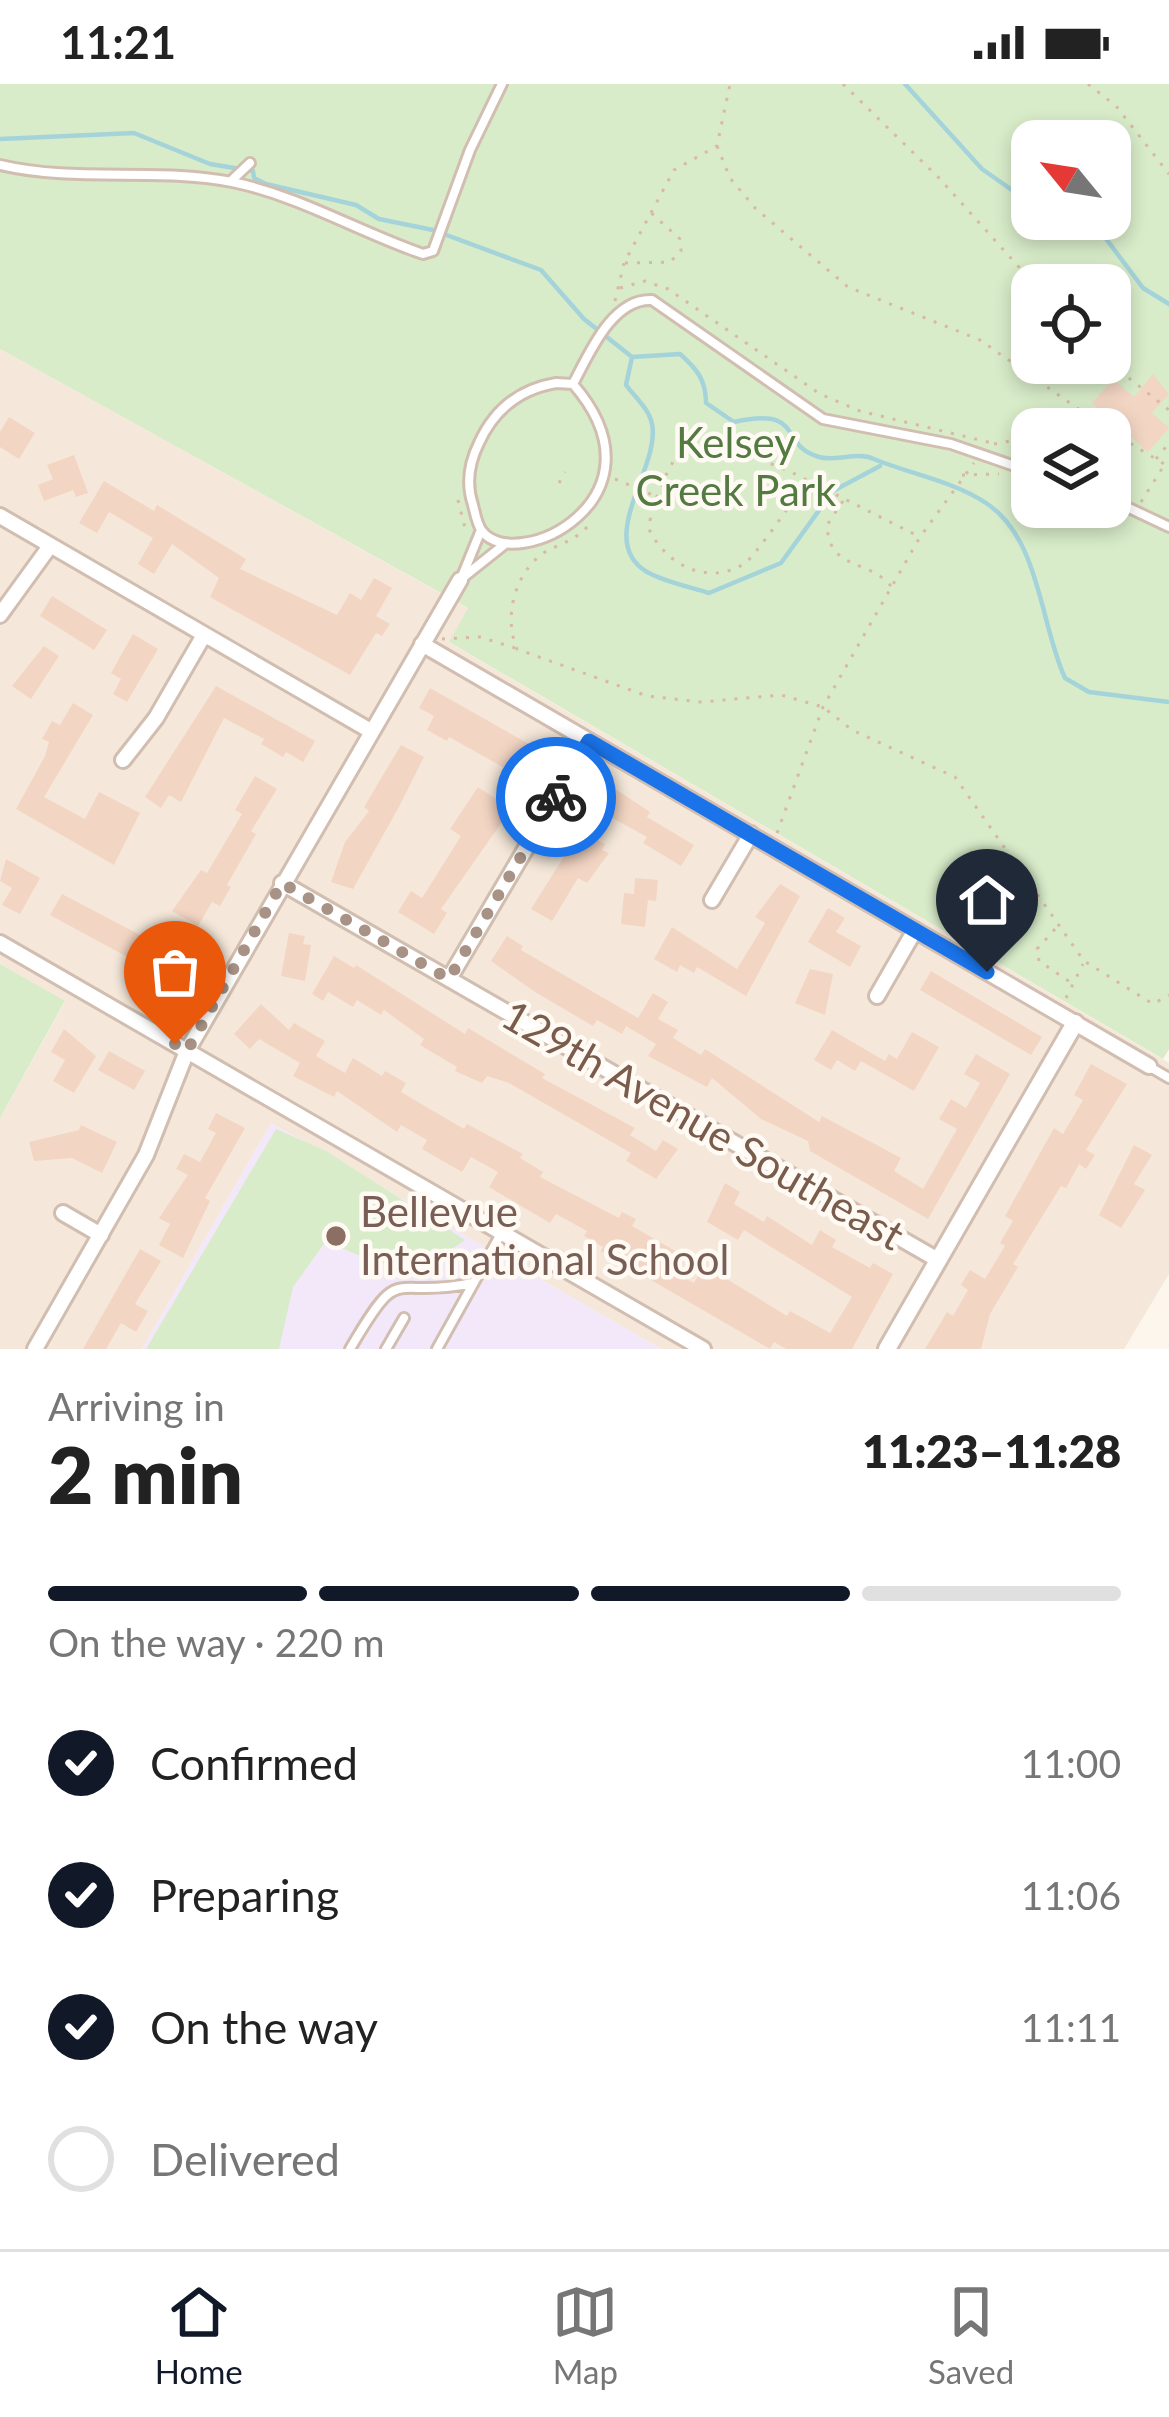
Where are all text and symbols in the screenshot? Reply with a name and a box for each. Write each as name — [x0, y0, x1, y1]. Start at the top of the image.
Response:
text: 11:21 — [60, 15, 176, 69]
north arrow — [1011, 120, 1131, 240]
map controls — [1011, 120, 1131, 528]
button: locate — [1011, 264, 1131, 384]
button: layers — [1011, 408, 1131, 528]
park label: Kelsey Creek Park — [636, 417, 837, 515]
courier — [496, 737, 616, 857]
icon: bike — [523, 764, 589, 830]
pin — [936, 849, 1038, 972]
icon: home — [954, 867, 1020, 933]
pin — [124, 921, 226, 1044]
icon: bag — [142, 939, 208, 1005]
street label: 129th Avenue Southeast — [494, 989, 913, 1260]
place label: Bellevue International School — [360, 1186, 729, 1284]
marker: Bellevue International School — [323, 1223, 349, 1249]
text: Arriving in — [48, 1383, 225, 1429]
text: 11:23–11:28 — [862, 1424, 1121, 1478]
text: 2 min — [48, 1427, 243, 1521]
text: On the way · 220 m — [48, 1619, 385, 1665]
icon: check — [48, 1730, 114, 1796]
text: Confirmed — [150, 1736, 358, 1790]
text: 11:00 — [1021, 1740, 1121, 1786]
icon: check — [48, 1862, 114, 1928]
text: Preparing — [150, 1868, 339, 1922]
text: 11:06 — [1021, 1872, 1121, 1918]
icon: check — [48, 1994, 114, 2060]
text: On the way — [150, 2000, 378, 2054]
text: 11:11 — [1021, 2004, 1121, 2050]
text: Delivered — [150, 2132, 340, 2186]
tab: Home — [155, 2279, 243, 2391]
tab: Map — [552, 2279, 618, 2391]
tab: Saved — [928, 2279, 1014, 2391]

